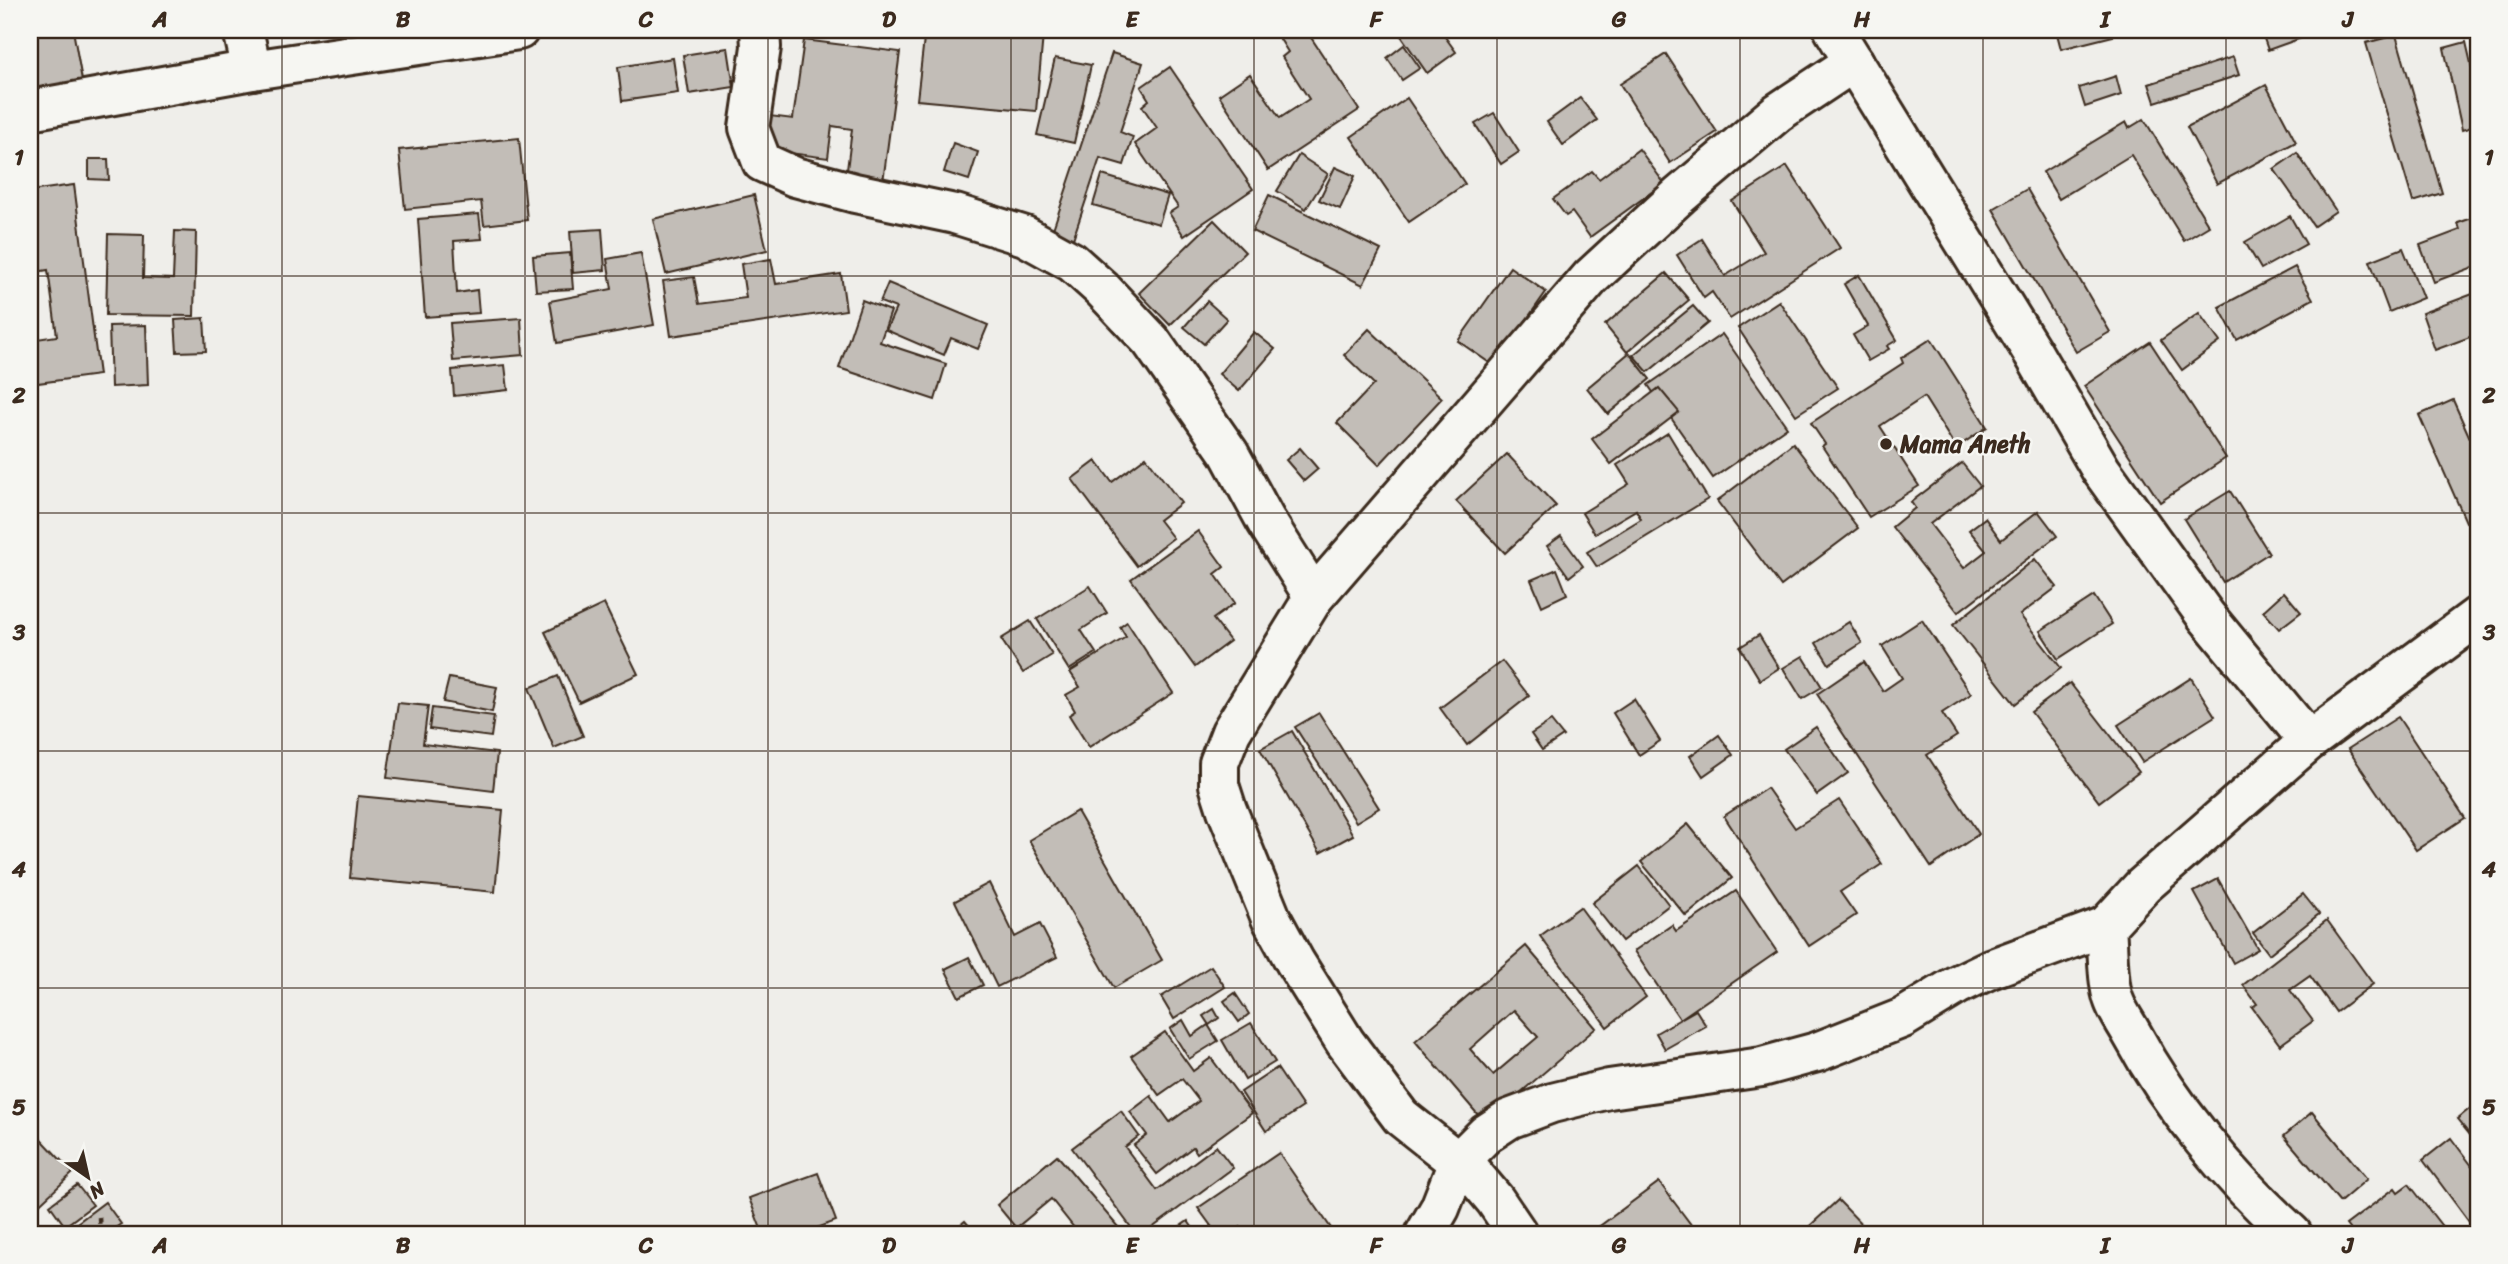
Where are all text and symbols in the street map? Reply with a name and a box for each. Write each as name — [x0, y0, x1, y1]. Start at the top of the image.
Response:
text: A — [151, 0, 168, 40]
text: B — [396, 0, 411, 40]
text: C — [638, 0, 654, 40]
text: D — [882, 0, 897, 40]
text: E — [1126, 0, 1141, 40]
text: F — [1369, 0, 1384, 40]
text: G — [1611, 0, 1627, 40]
text: H — [1853, 0, 1871, 40]
text: I — [2099, 0, 2111, 40]
text: J — [2341, 0, 2355, 40]
text: 1 — [14, 137, 24, 178]
text: 1 — [2484, 137, 2494, 178]
text: 2 — [11, 375, 26, 416]
text: 2 — [2481, 375, 2496, 416]
place label: Mama Aneth — [1899, 423, 2031, 465]
marker: Mama Aneth — [1878, 436, 1894, 452]
text: 3 — [12, 612, 26, 653]
text: 3 — [2482, 612, 2496, 653]
text: 4 — [11, 849, 27, 890]
text: 4 — [2481, 849, 2497, 890]
text: 5 — [12, 1087, 26, 1128]
text: 5 — [2482, 1087, 2496, 1128]
north arrow — [52, 1142, 122, 1212]
text: N — [82, 1173, 113, 1209]
text: A — [151, 1225, 168, 1264]
text: B — [396, 1225, 411, 1264]
text: C — [638, 1225, 654, 1264]
text: D — [882, 1225, 897, 1264]
text: E — [1126, 1225, 1141, 1264]
text: F — [1369, 1225, 1384, 1264]
text: G — [1611, 1225, 1627, 1264]
text: H — [1853, 1225, 1871, 1264]
text: I — [2099, 1225, 2111, 1264]
text: J — [2341, 1225, 2355, 1264]

